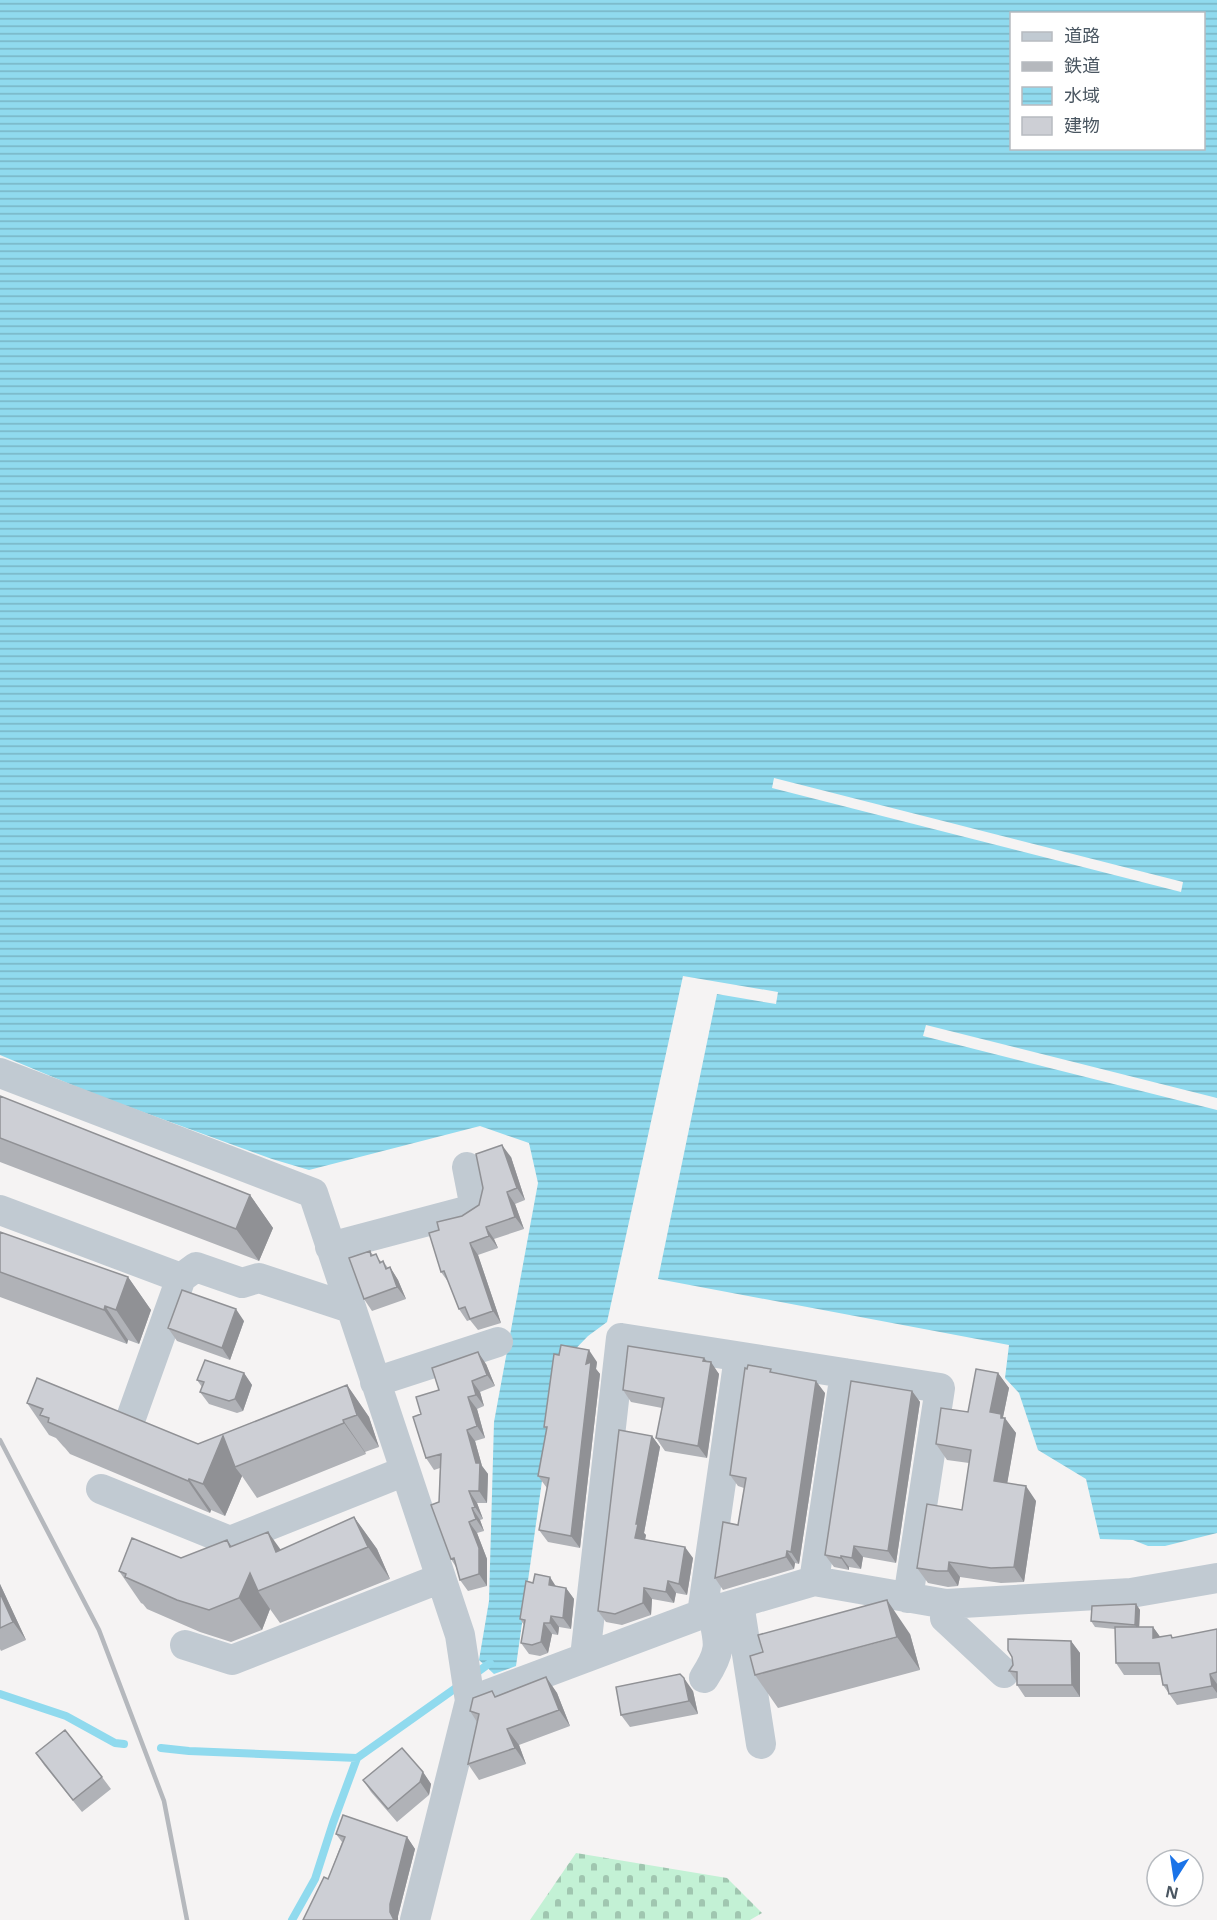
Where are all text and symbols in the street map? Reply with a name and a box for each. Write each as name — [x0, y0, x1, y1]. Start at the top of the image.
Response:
legend — [1010, 12, 1205, 150]
text: 道路 — [1064, 23, 1100, 47]
text: 鉄道 — [1064, 53, 1100, 77]
text: 水域 — [1064, 83, 1100, 107]
text: 建物 — [1064, 113, 1100, 137]
north arrow — [1145, 1848, 1205, 1908]
text: N — [1163, 1881, 1181, 1905]

